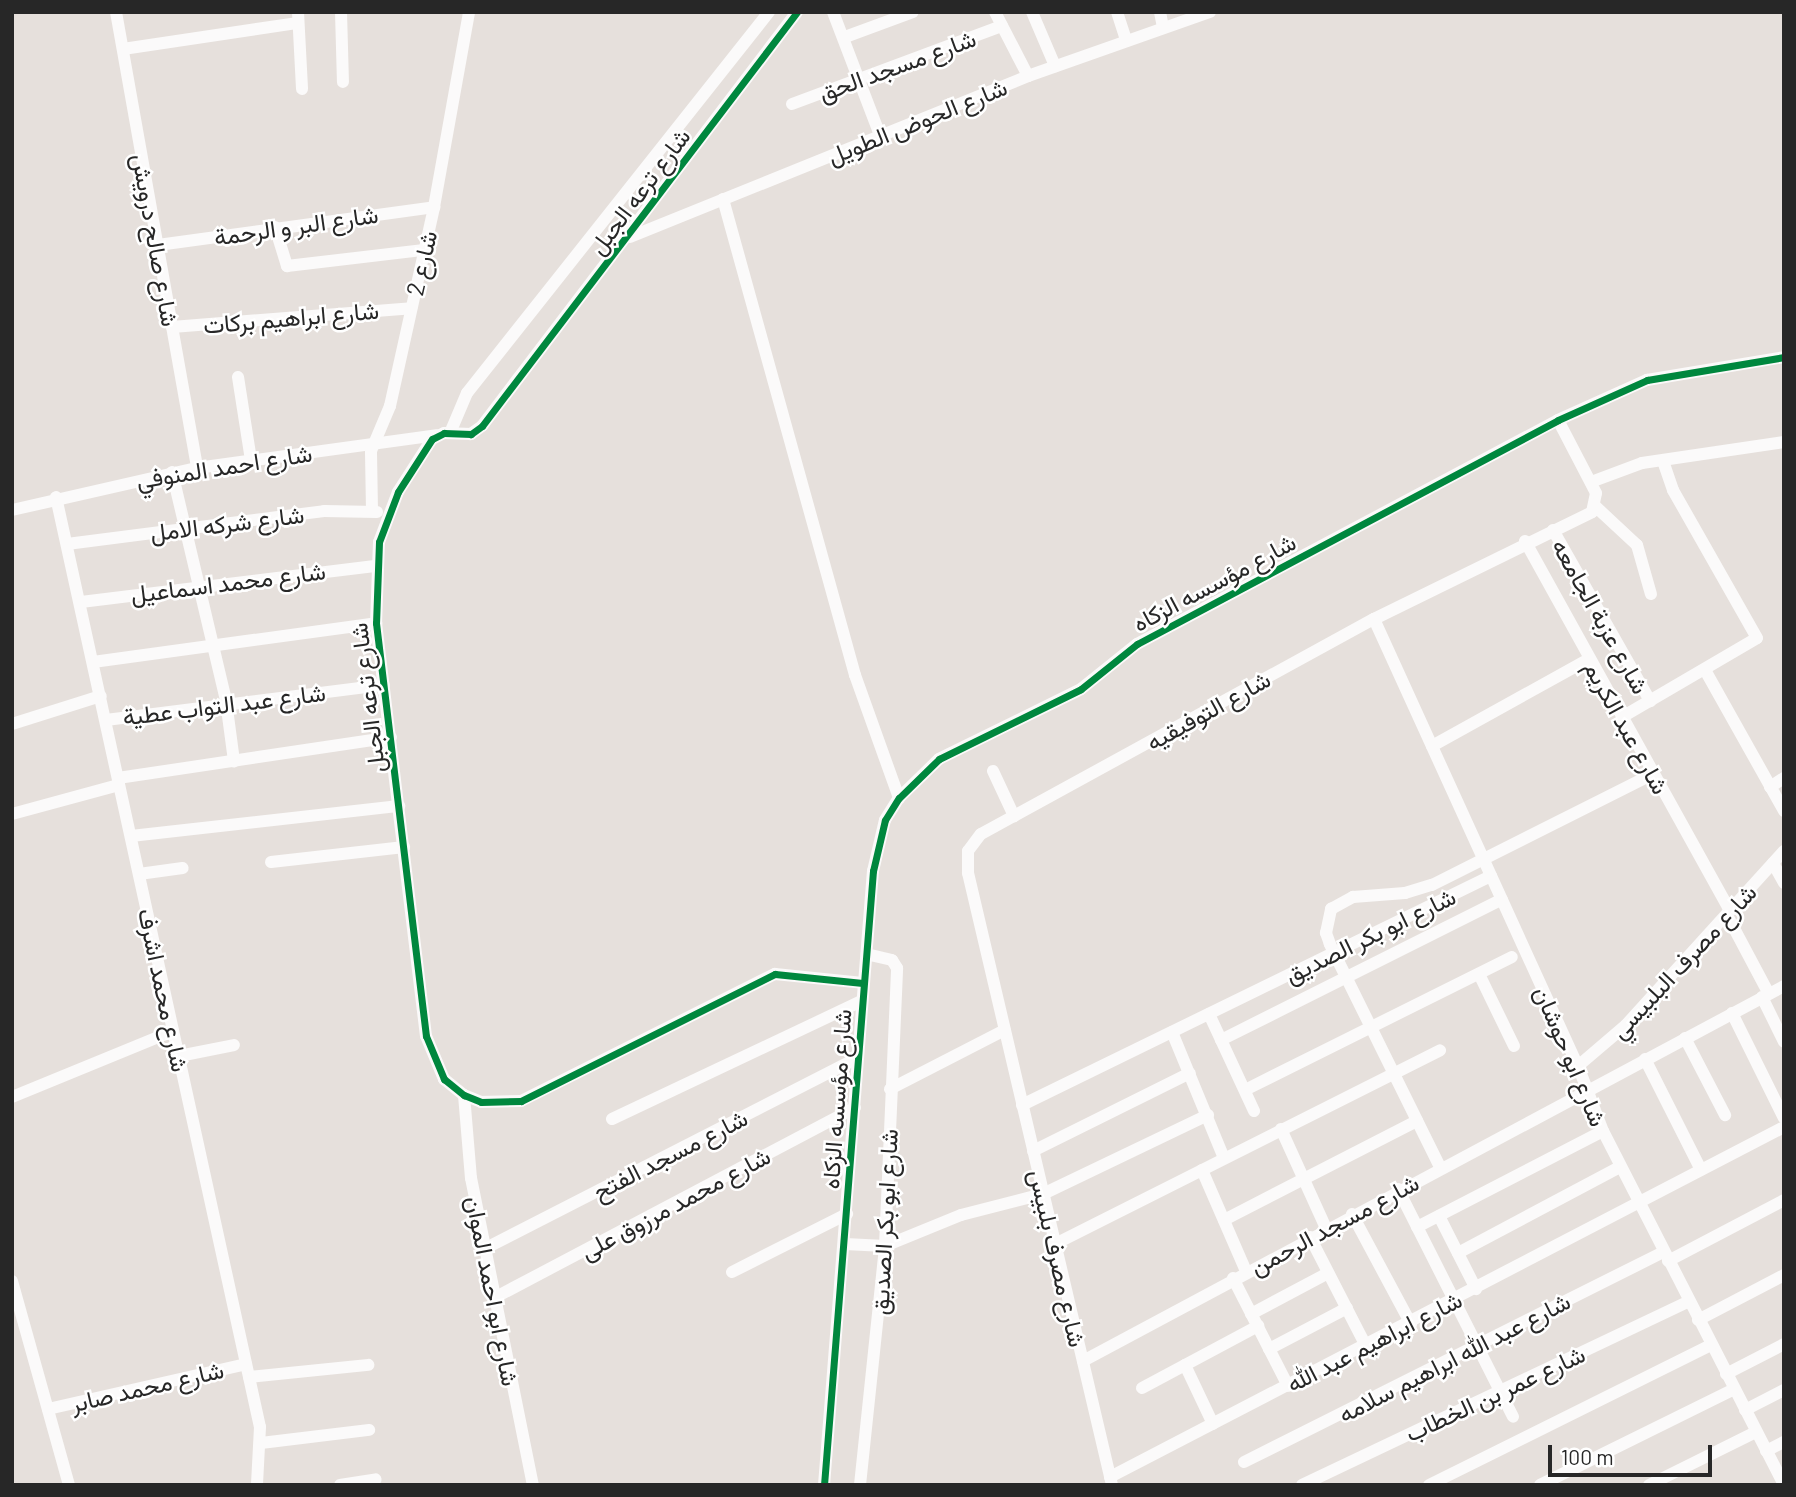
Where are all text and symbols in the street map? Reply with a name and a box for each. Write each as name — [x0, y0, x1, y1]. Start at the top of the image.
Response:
street label: شارع مسجد الحق — [814, 23, 980, 107]
street label: شارع الحوض الطويل — [823, 72, 1011, 170]
street label: شارع ترعه الجبل — [582, 122, 696, 260]
street label: شارع صالح درويش — [127, 151, 185, 329]
street label: شارع البر و الرحمة — [212, 199, 380, 251]
street label: شارع 2 — [400, 228, 442, 298]
street label: شارع ابراهيم بركات — [202, 295, 380, 339]
street label: شارع احمد المنوفي — [134, 438, 314, 494]
street label: شارع شركه الامل — [148, 499, 306, 547]
street label: شارع مؤسسه الزكاه — [1128, 527, 1300, 637]
street label: شارع عزبة الجامعه — [1547, 533, 1655, 699]
street label: شارع محمد اسماعيل — [129, 556, 327, 608]
street label: شارع ترعه الجبل — [344, 621, 390, 775]
street label: شارع عبد الكريم — [1578, 655, 1676, 799]
street label: شارع التوفيقيه — [1141, 664, 1275, 756]
street label: شارع عبد التواب عطية — [121, 677, 327, 731]
street label: شارع مصرف البلبيسي — [1604, 878, 1762, 1044]
street label: شارع ابو بكر الصديق — [1280, 881, 1460, 989]
street label: شارع محمد اشرف — [133, 906, 195, 1074]
street label: شارع ابو حوشان — [1529, 982, 1613, 1130]
street label: شارع مؤسسه الزكاه — [815, 1008, 857, 1190]
street label: شارع مسجد الفتح — [588, 1103, 752, 1205]
street label: شارع ابو بكر الصديق — [865, 1128, 903, 1316]
street label: شارع محمد مرزوق على — [575, 1141, 775, 1265]
street label: شارع مصرف بلبيس — [1024, 1167, 1092, 1349]
street label: شارع مسجد الرحمن — [1245, 1167, 1423, 1281]
street label: شارع ابو احمد الموان — [460, 1194, 526, 1388]
street label: شارع ابراهيم عبد الله — [1282, 1284, 1466, 1398]
street label: شارع عبد الله ابراهيم سلامه — [1333, 1286, 1575, 1428]
street label: شارع عمر بن الخطاب — [1401, 1339, 1589, 1447]
street label: شارع محمد صابر — [68, 1354, 226, 1418]
scale bar — [1551, 1430, 1716, 1474]
text: 100 m — [1561, 1444, 1614, 1469]

